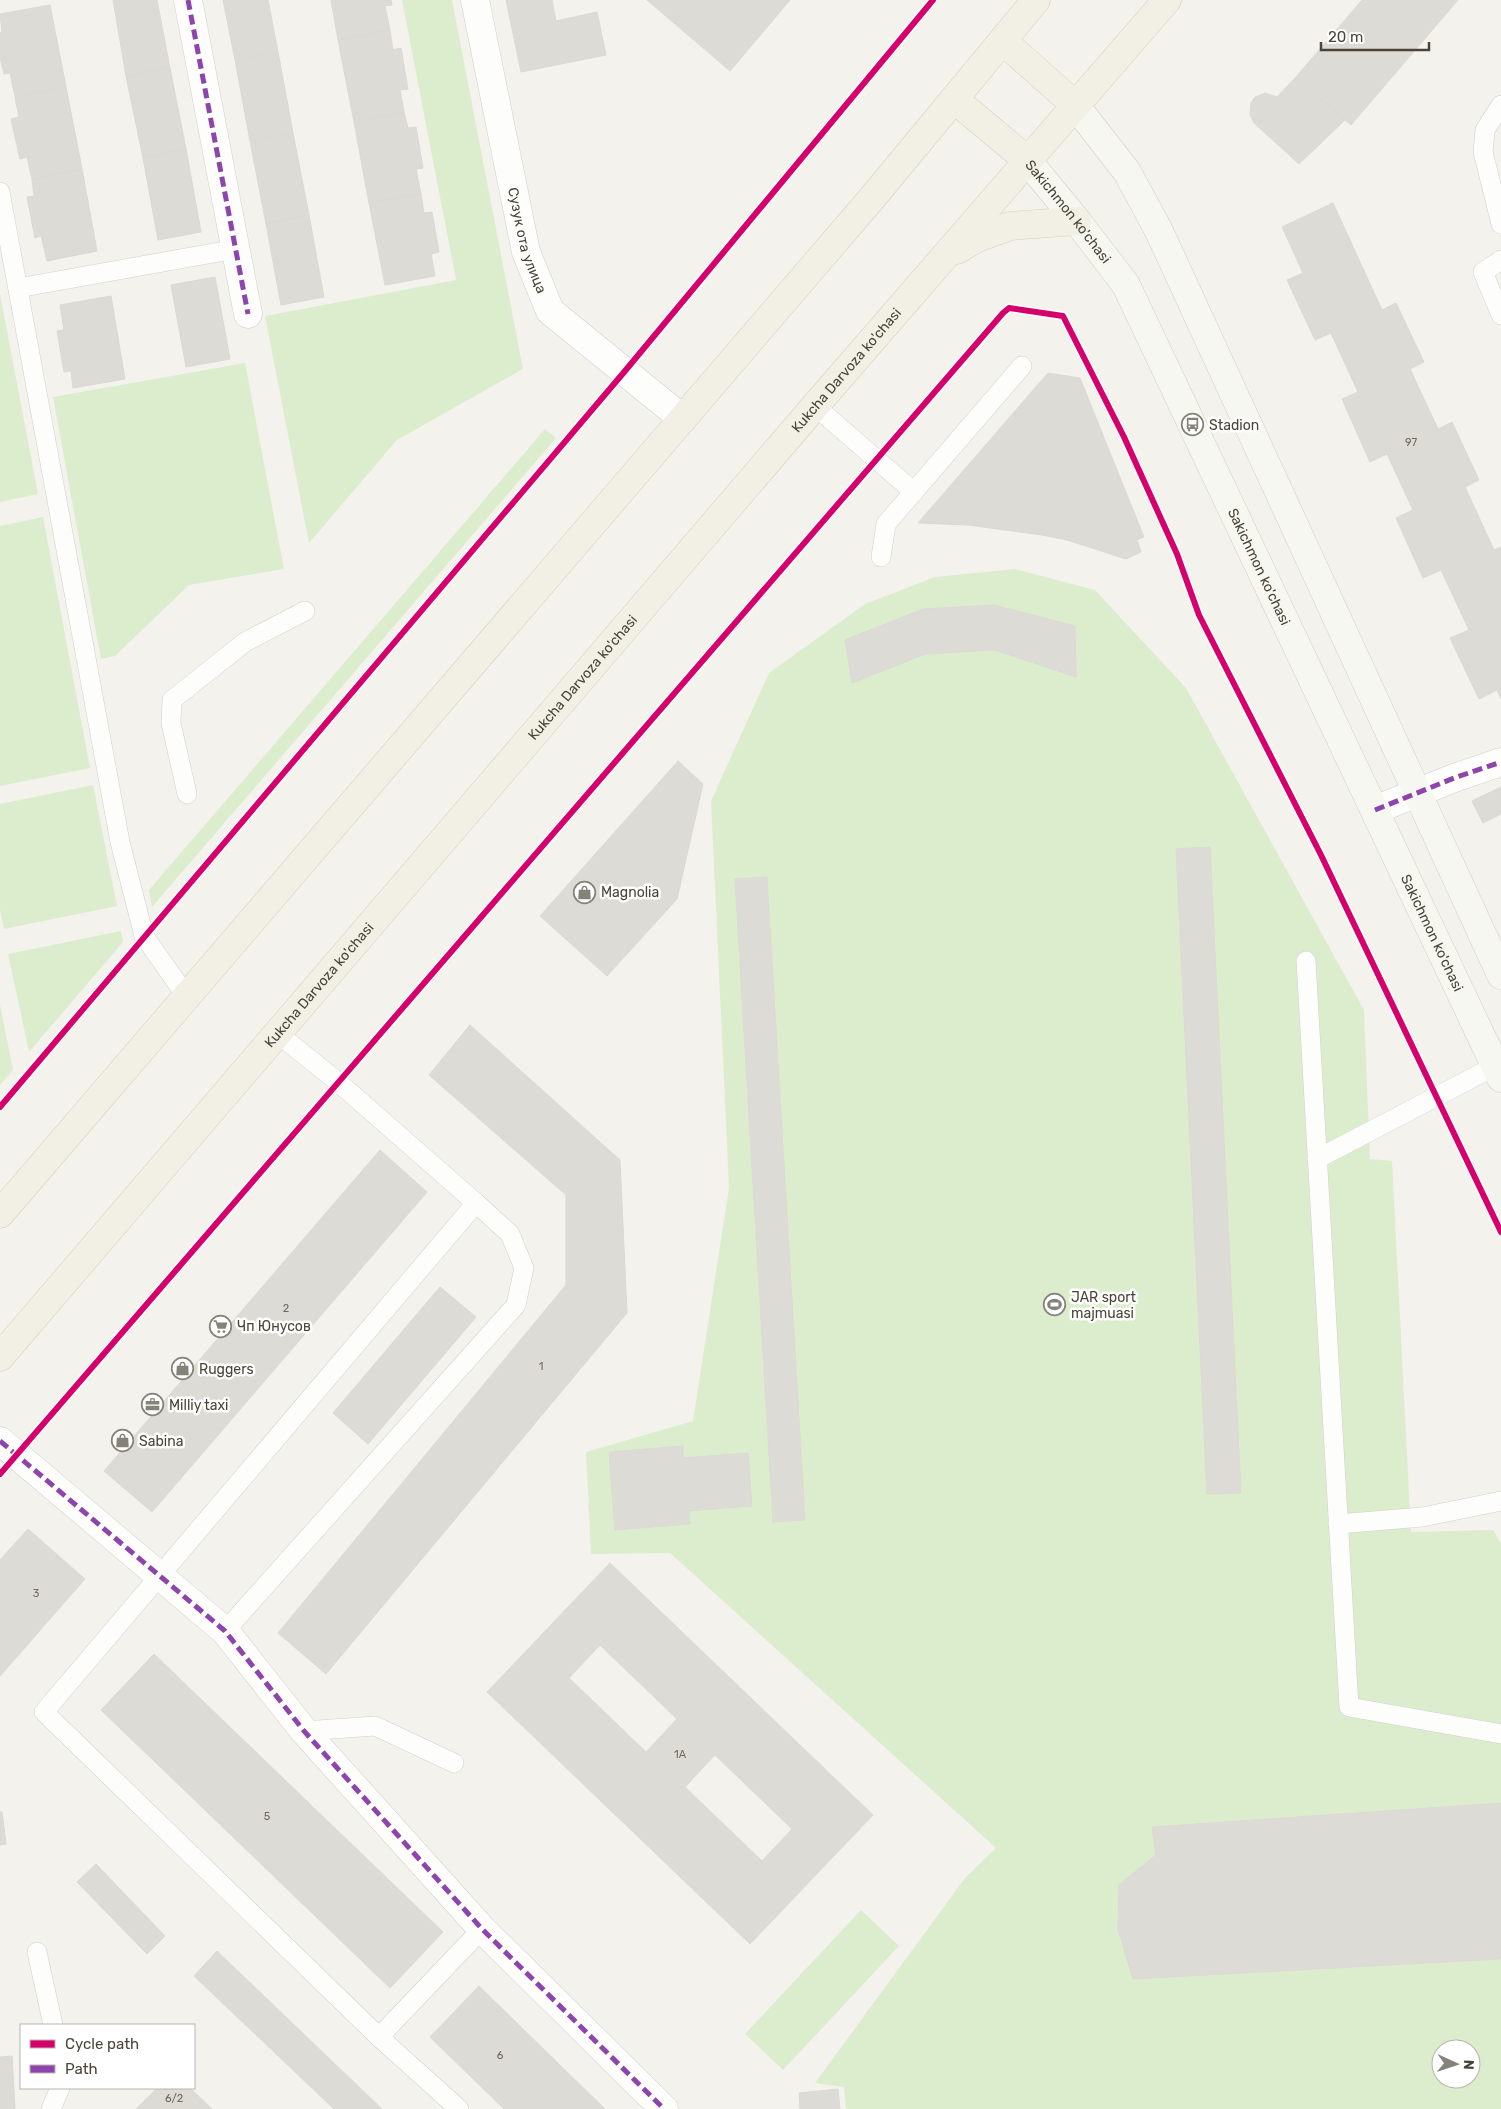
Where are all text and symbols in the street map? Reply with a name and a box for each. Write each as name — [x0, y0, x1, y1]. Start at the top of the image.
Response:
scale bar — [1321, 20, 1428, 52]
text: 20 m — [1328, 28, 1363, 46]
street label: Sakichmon ko'chasi — [1022, 156, 1115, 267]
street label: Сузук ота улица — [505, 186, 550, 296]
street label: Kukcha Darvoza ko'chasi — [788, 304, 905, 436]
bus stop icon: Stadion — [1181, 413, 1205, 437]
place label: Stadion — [1209, 417, 1259, 434]
house number: 97 — [1405, 436, 1417, 449]
street label: Sakichmon ko'chasi — [1224, 505, 1294, 628]
street label: Kukcha Darvoza ko'chasi — [524, 611, 641, 743]
street label: Sakichmon ko'chasi — [1397, 872, 1467, 994]
shop icon: Magnolia — [573, 880, 597, 904]
place label: Magnolia — [601, 884, 659, 901]
street label: Kukcha Darvoza ko'chasi — [261, 919, 377, 1051]
place label: JAR sport majmuasi — [1071, 1289, 1137, 1322]
sports icon: JAR sport majmuasi — [1043, 1293, 1067, 1317]
house number: 2 — [283, 1302, 289, 1315]
supermarket icon: Чп Юнусов — [209, 1314, 233, 1338]
place label: Чп Юнусов — [237, 1318, 311, 1335]
shop icon: Ruggers — [171, 1357, 195, 1381]
house number: 1 — [539, 1360, 543, 1373]
place label: Ruggers — [199, 1361, 254, 1378]
office icon: Milliy taxi — [141, 1393, 165, 1417]
place label: Milliy taxi — [169, 1397, 228, 1414]
shop icon: Sabina — [111, 1429, 135, 1453]
place label: Sabina — [139, 1433, 183, 1450]
house number: 3 — [33, 1587, 40, 1600]
house number: 1А — [674, 1748, 687, 1761]
house number: 5 — [264, 1810, 271, 1823]
legend — [20, 2024, 195, 2089]
text: Cycle path — [65, 2035, 139, 2053]
north arrow — [1431, 2039, 1481, 2089]
house number: 6 — [497, 2049, 504, 2062]
text: N — [1460, 2059, 1477, 2070]
text: Path — [65, 2060, 98, 2078]
house number: 6/2 — [165, 2092, 183, 2105]

